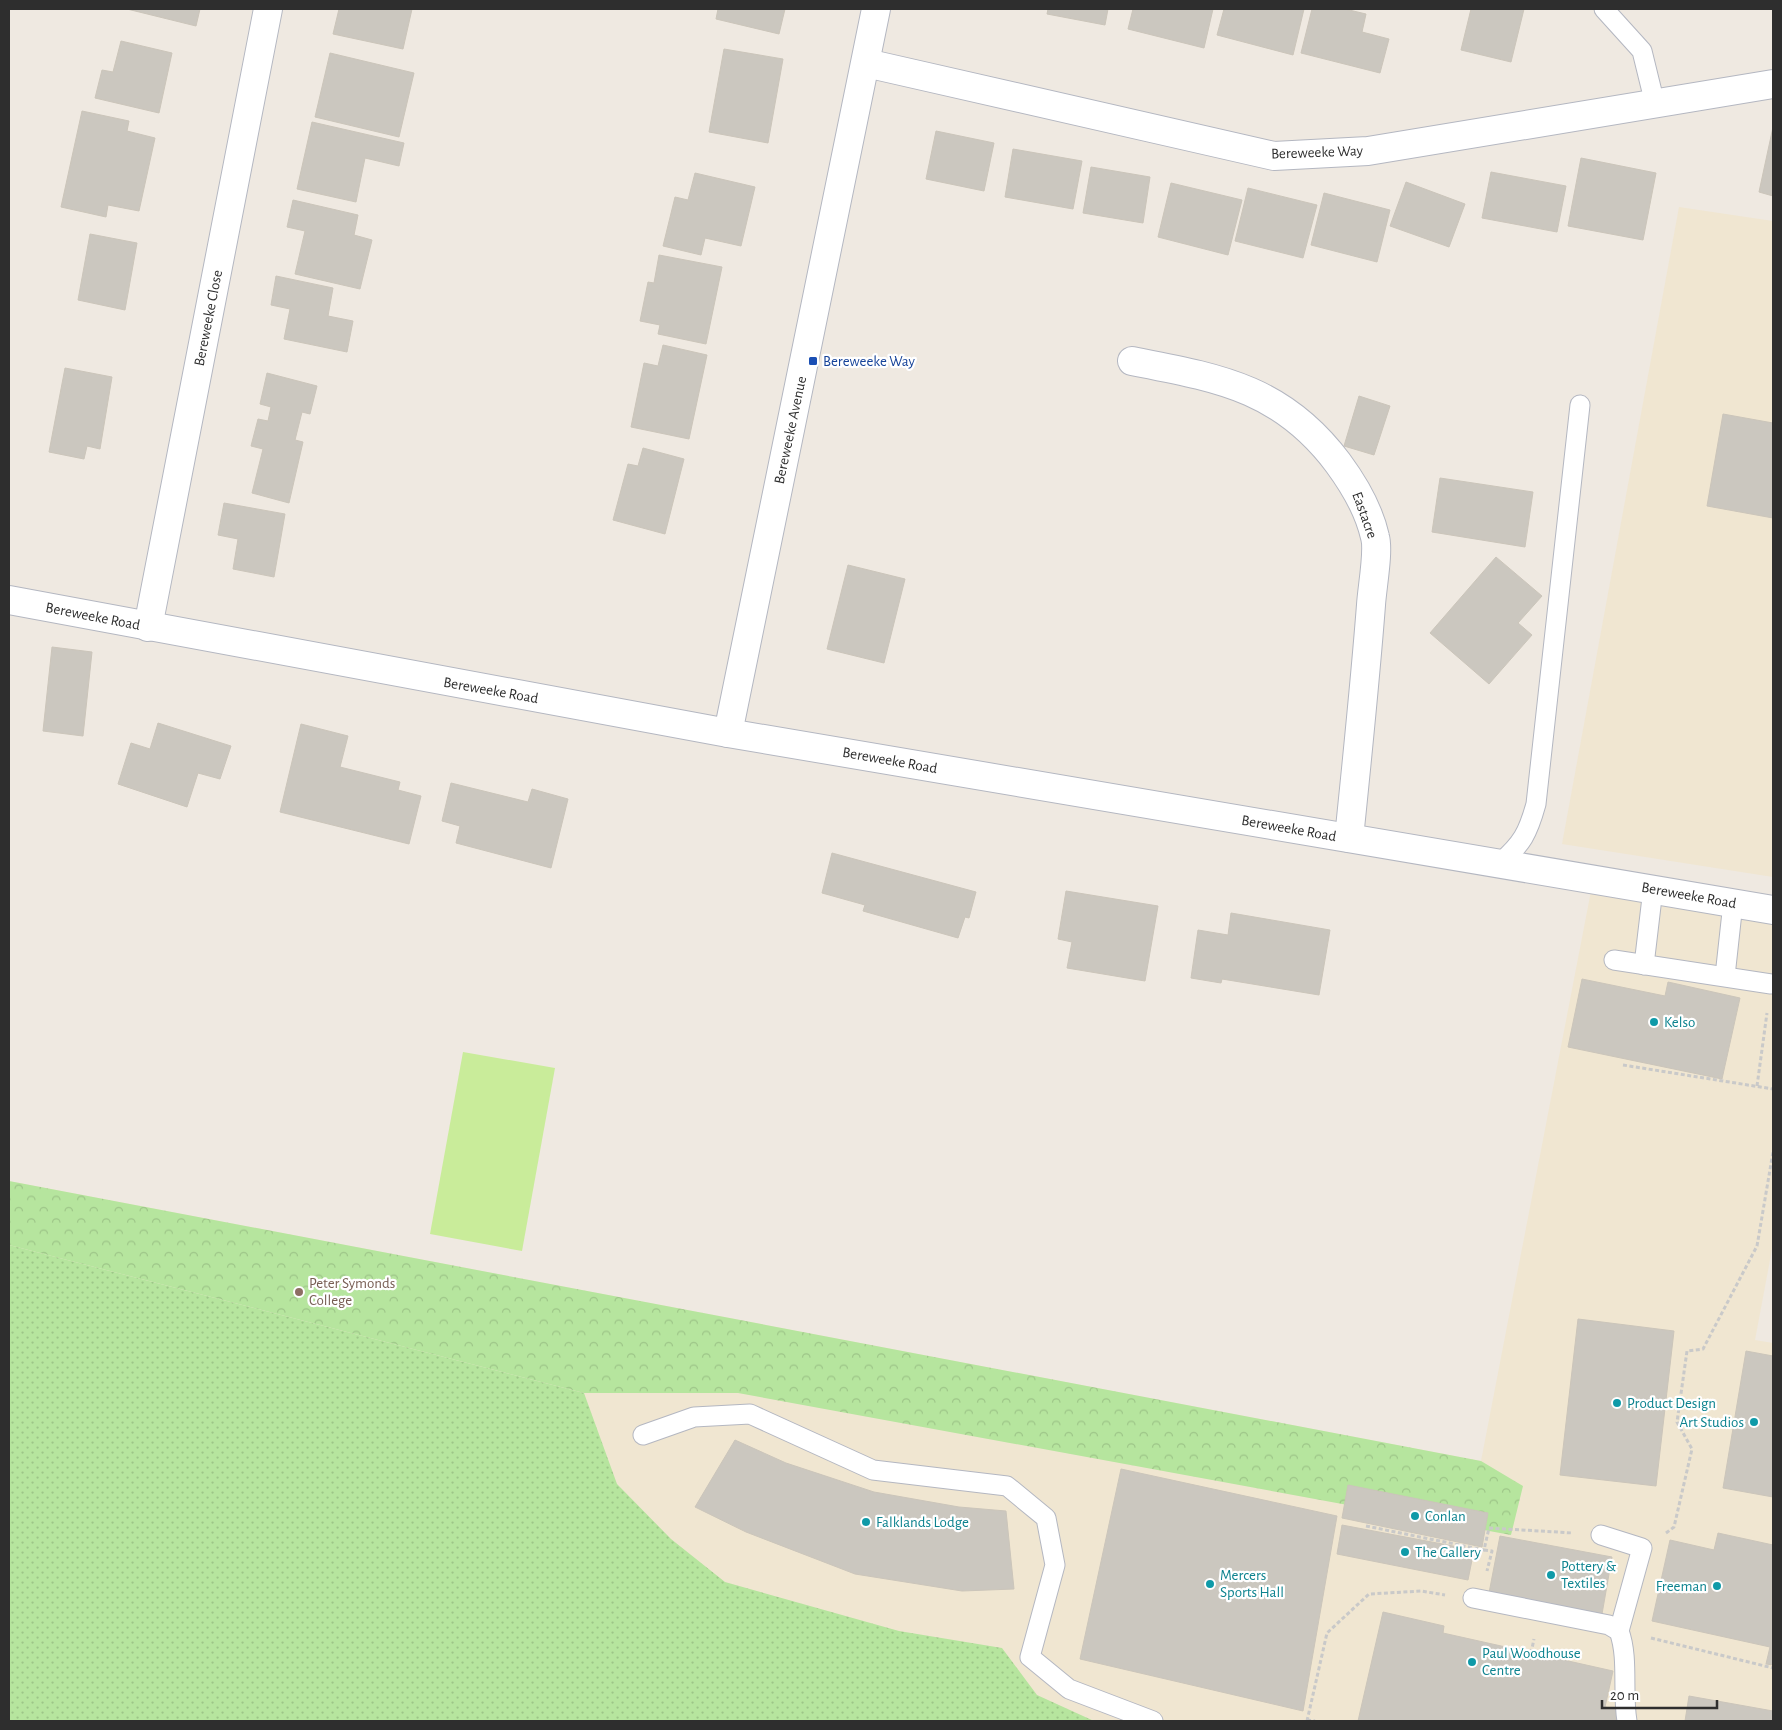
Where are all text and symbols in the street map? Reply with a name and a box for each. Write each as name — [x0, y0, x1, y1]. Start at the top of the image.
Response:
street label: Bereweeke Way — [1271, 143, 1364, 162]
street label: Bereweeke Close — [192, 269, 225, 367]
place label: Bereweeke Way — [823, 354, 916, 369]
marker: Bereweeke Way — [807, 355, 819, 367]
street label: Bereweeke Avenue — [772, 375, 809, 485]
street label: Eastacre — [1349, 490, 1380, 541]
street label: Bereweeke Road — [44, 600, 142, 633]
street label: Bereweeke Road — [442, 675, 540, 706]
street label: Bereweeke Road — [841, 745, 939, 776]
street label: Bereweeke Road — [1240, 813, 1338, 844]
street label: Bereweeke Road — [1640, 880, 1738, 911]
place label: Kelso — [1664, 1015, 1695, 1030]
marker: Kelso — [1648, 1016, 1660, 1028]
place label: Peter Symonds College — [309, 1276, 395, 1308]
marker: Peter Symonds College — [293, 1286, 305, 1298]
place label: Product Design — [1627, 1396, 1716, 1411]
marker: Product Design — [1611, 1397, 1623, 1409]
place label: Art Studios — [1680, 1415, 1744, 1430]
marker: Art Studios — [1748, 1416, 1760, 1428]
place label: Conlan — [1425, 1509, 1466, 1524]
marker: Conlan — [1409, 1510, 1421, 1522]
place label: Falklands Lodge — [876, 1515, 969, 1530]
marker: Falklands Lodge — [860, 1516, 872, 1528]
place label: The Gallery — [1415, 1545, 1482, 1560]
marker: The Gallery — [1399, 1546, 1411, 1558]
place label: Pottery & Textiles — [1561, 1559, 1617, 1591]
place label: Mercers Sports Hall — [1220, 1568, 1284, 1600]
marker: Pottery & Textiles — [1545, 1569, 1557, 1581]
marker: Mercers Sports Hall — [1204, 1578, 1216, 1590]
place label: Freeman — [1656, 1579, 1707, 1594]
marker: Freeman — [1711, 1580, 1723, 1592]
place label: Paul Woodhouse Centre — [1482, 1646, 1581, 1678]
marker: Paul Woodhouse Centre — [1466, 1656, 1478, 1668]
scale bar — [1602, 1678, 1717, 1710]
text: 20 m — [1610, 1688, 1639, 1703]

